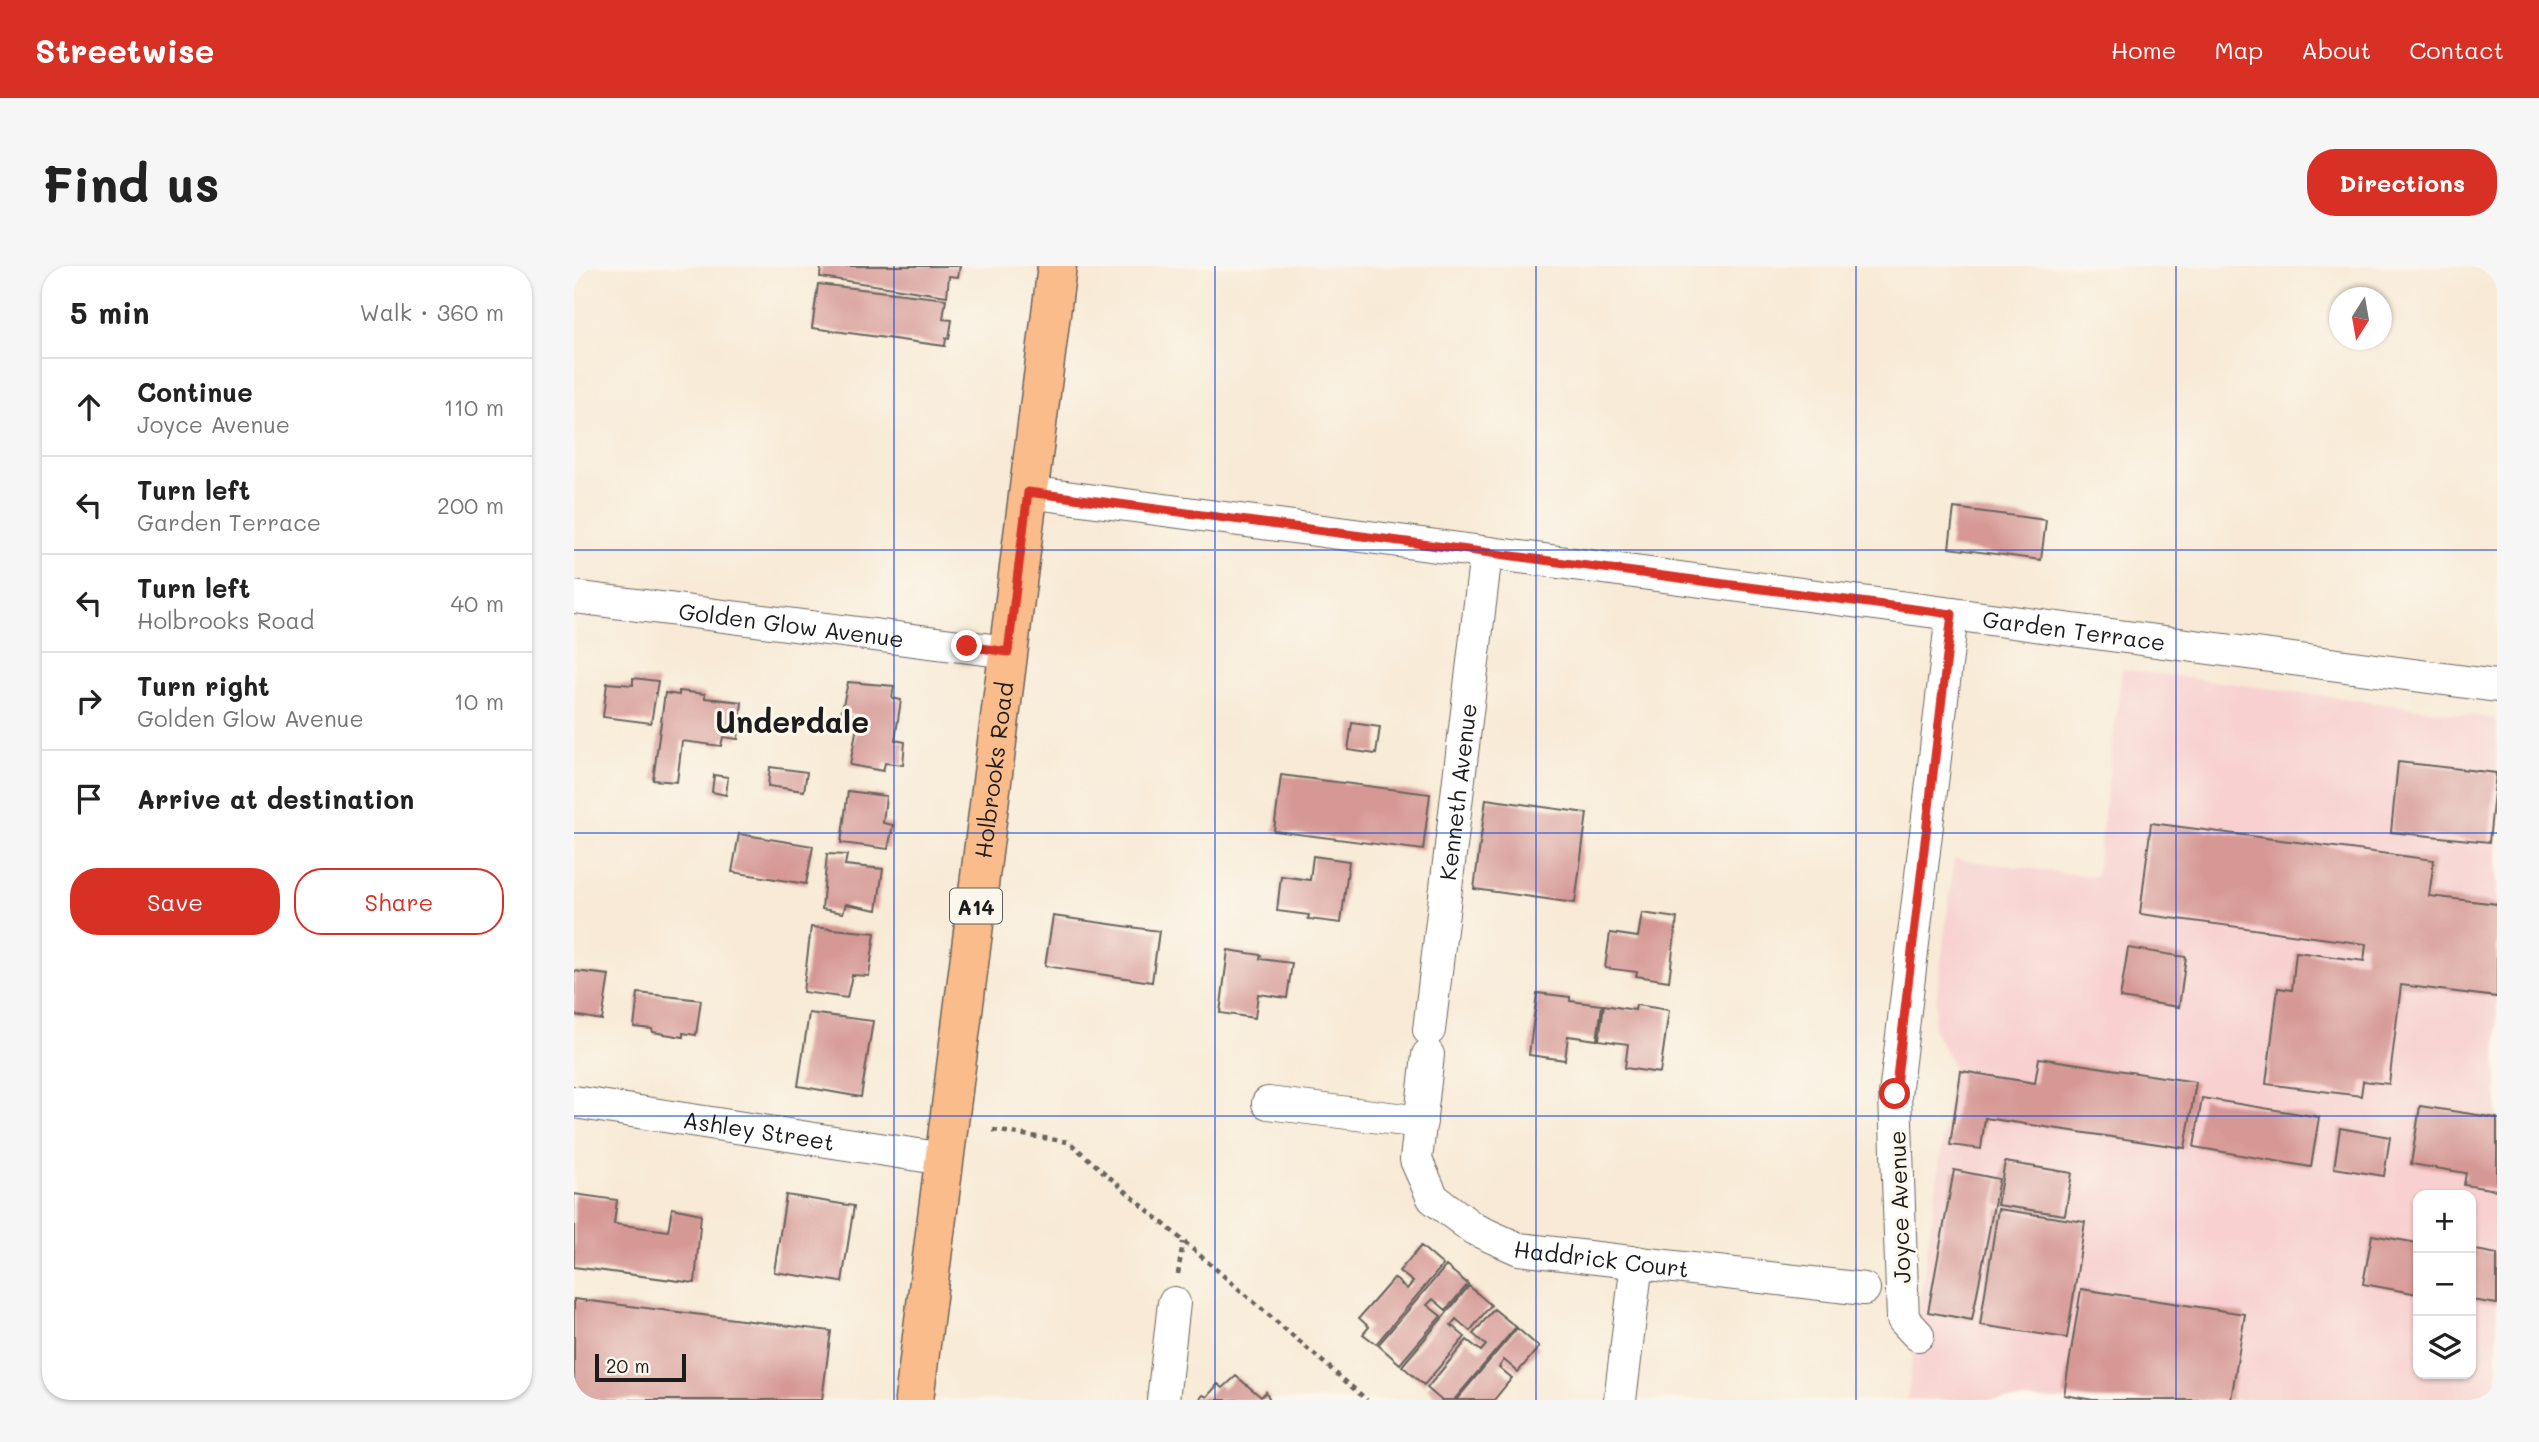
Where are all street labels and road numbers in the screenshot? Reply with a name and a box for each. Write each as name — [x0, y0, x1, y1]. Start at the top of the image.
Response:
street label: Golden Glow Avenue — [677, 595, 906, 654]
street label: Garden Terrace — [1981, 603, 2167, 657]
street label: Holbrooks Road — [967, 680, 1019, 860]
street label: Kenneth Avenue — [1432, 701, 1483, 882]
road number: A14 — [950, 888, 1002, 924]
street label: Ashley Street — [681, 1104, 837, 1157]
street label: Joyce Avenue — [1881, 1130, 1917, 1284]
street label: Haddrick Court — [1512, 1234, 1691, 1284]

